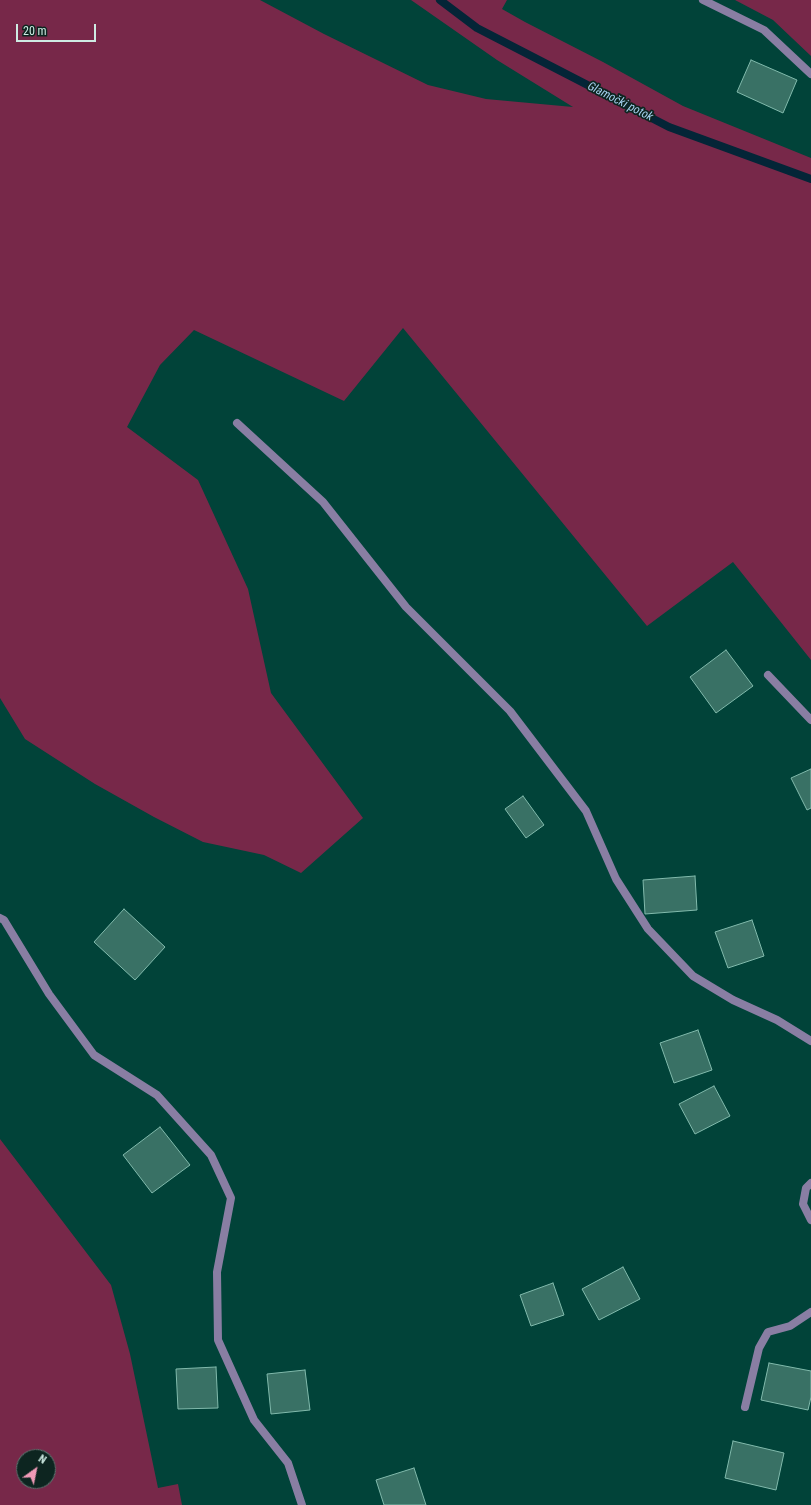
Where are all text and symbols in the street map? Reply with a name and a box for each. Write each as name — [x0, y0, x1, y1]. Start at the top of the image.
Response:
scale bar — [18, 16, 98, 42]
text: 20 m — [23, 24, 47, 38]
water label: Glamočki potok — [585, 79, 655, 125]
north arrow — [16, 1449, 56, 1489]
text: N — [36, 1452, 49, 1467]

